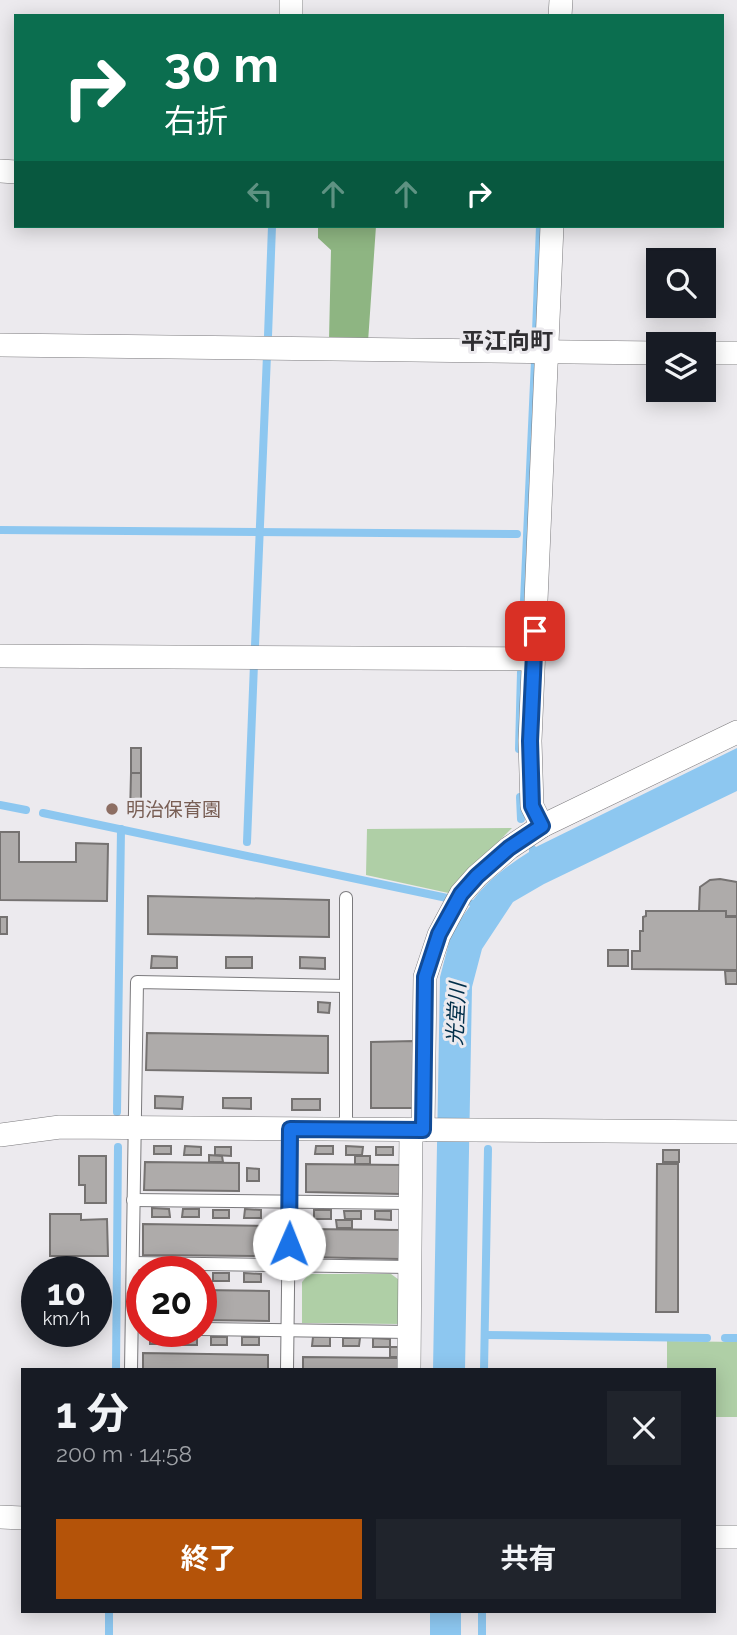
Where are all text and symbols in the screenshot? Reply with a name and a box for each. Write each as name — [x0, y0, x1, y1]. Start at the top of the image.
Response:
text: 30 m — [164, 36, 279, 93]
icon: right — [49, 42, 140, 133]
text: 右折 — [164, 102, 228, 139]
icon: left — [241, 175, 279, 213]
icon: ahead — [314, 175, 352, 213]
icon: ahead — [387, 175, 425, 213]
icon: right — [460, 175, 498, 213]
map controls — [646, 248, 716, 402]
button: search — [646, 248, 716, 318]
district label: 平江向町 — [461, 327, 553, 354]
button: layers — [646, 332, 716, 402]
pin — [505, 601, 565, 661]
icon: arrive — [516, 612, 554, 650]
place label: 明治保育園 — [126, 798, 221, 820]
marker: 明治保育園 — [104, 801, 120, 817]
water label: 光堂川 — [442, 980, 470, 1046]
position arrow — [252, 1207, 326, 1281]
speed limit sign: 20 — [126, 1256, 217, 1347]
text: 10 — [47, 1272, 86, 1313]
text: km/h — [43, 1308, 90, 1329]
text: 1 分 — [56, 1389, 129, 1438]
button: close — [607, 1391, 681, 1465]
text: 200 m · 14:58 — [56, 1440, 192, 1467]
button: 終了 — [56, 1519, 362, 1599]
button: 共有 — [376, 1519, 681, 1599]

